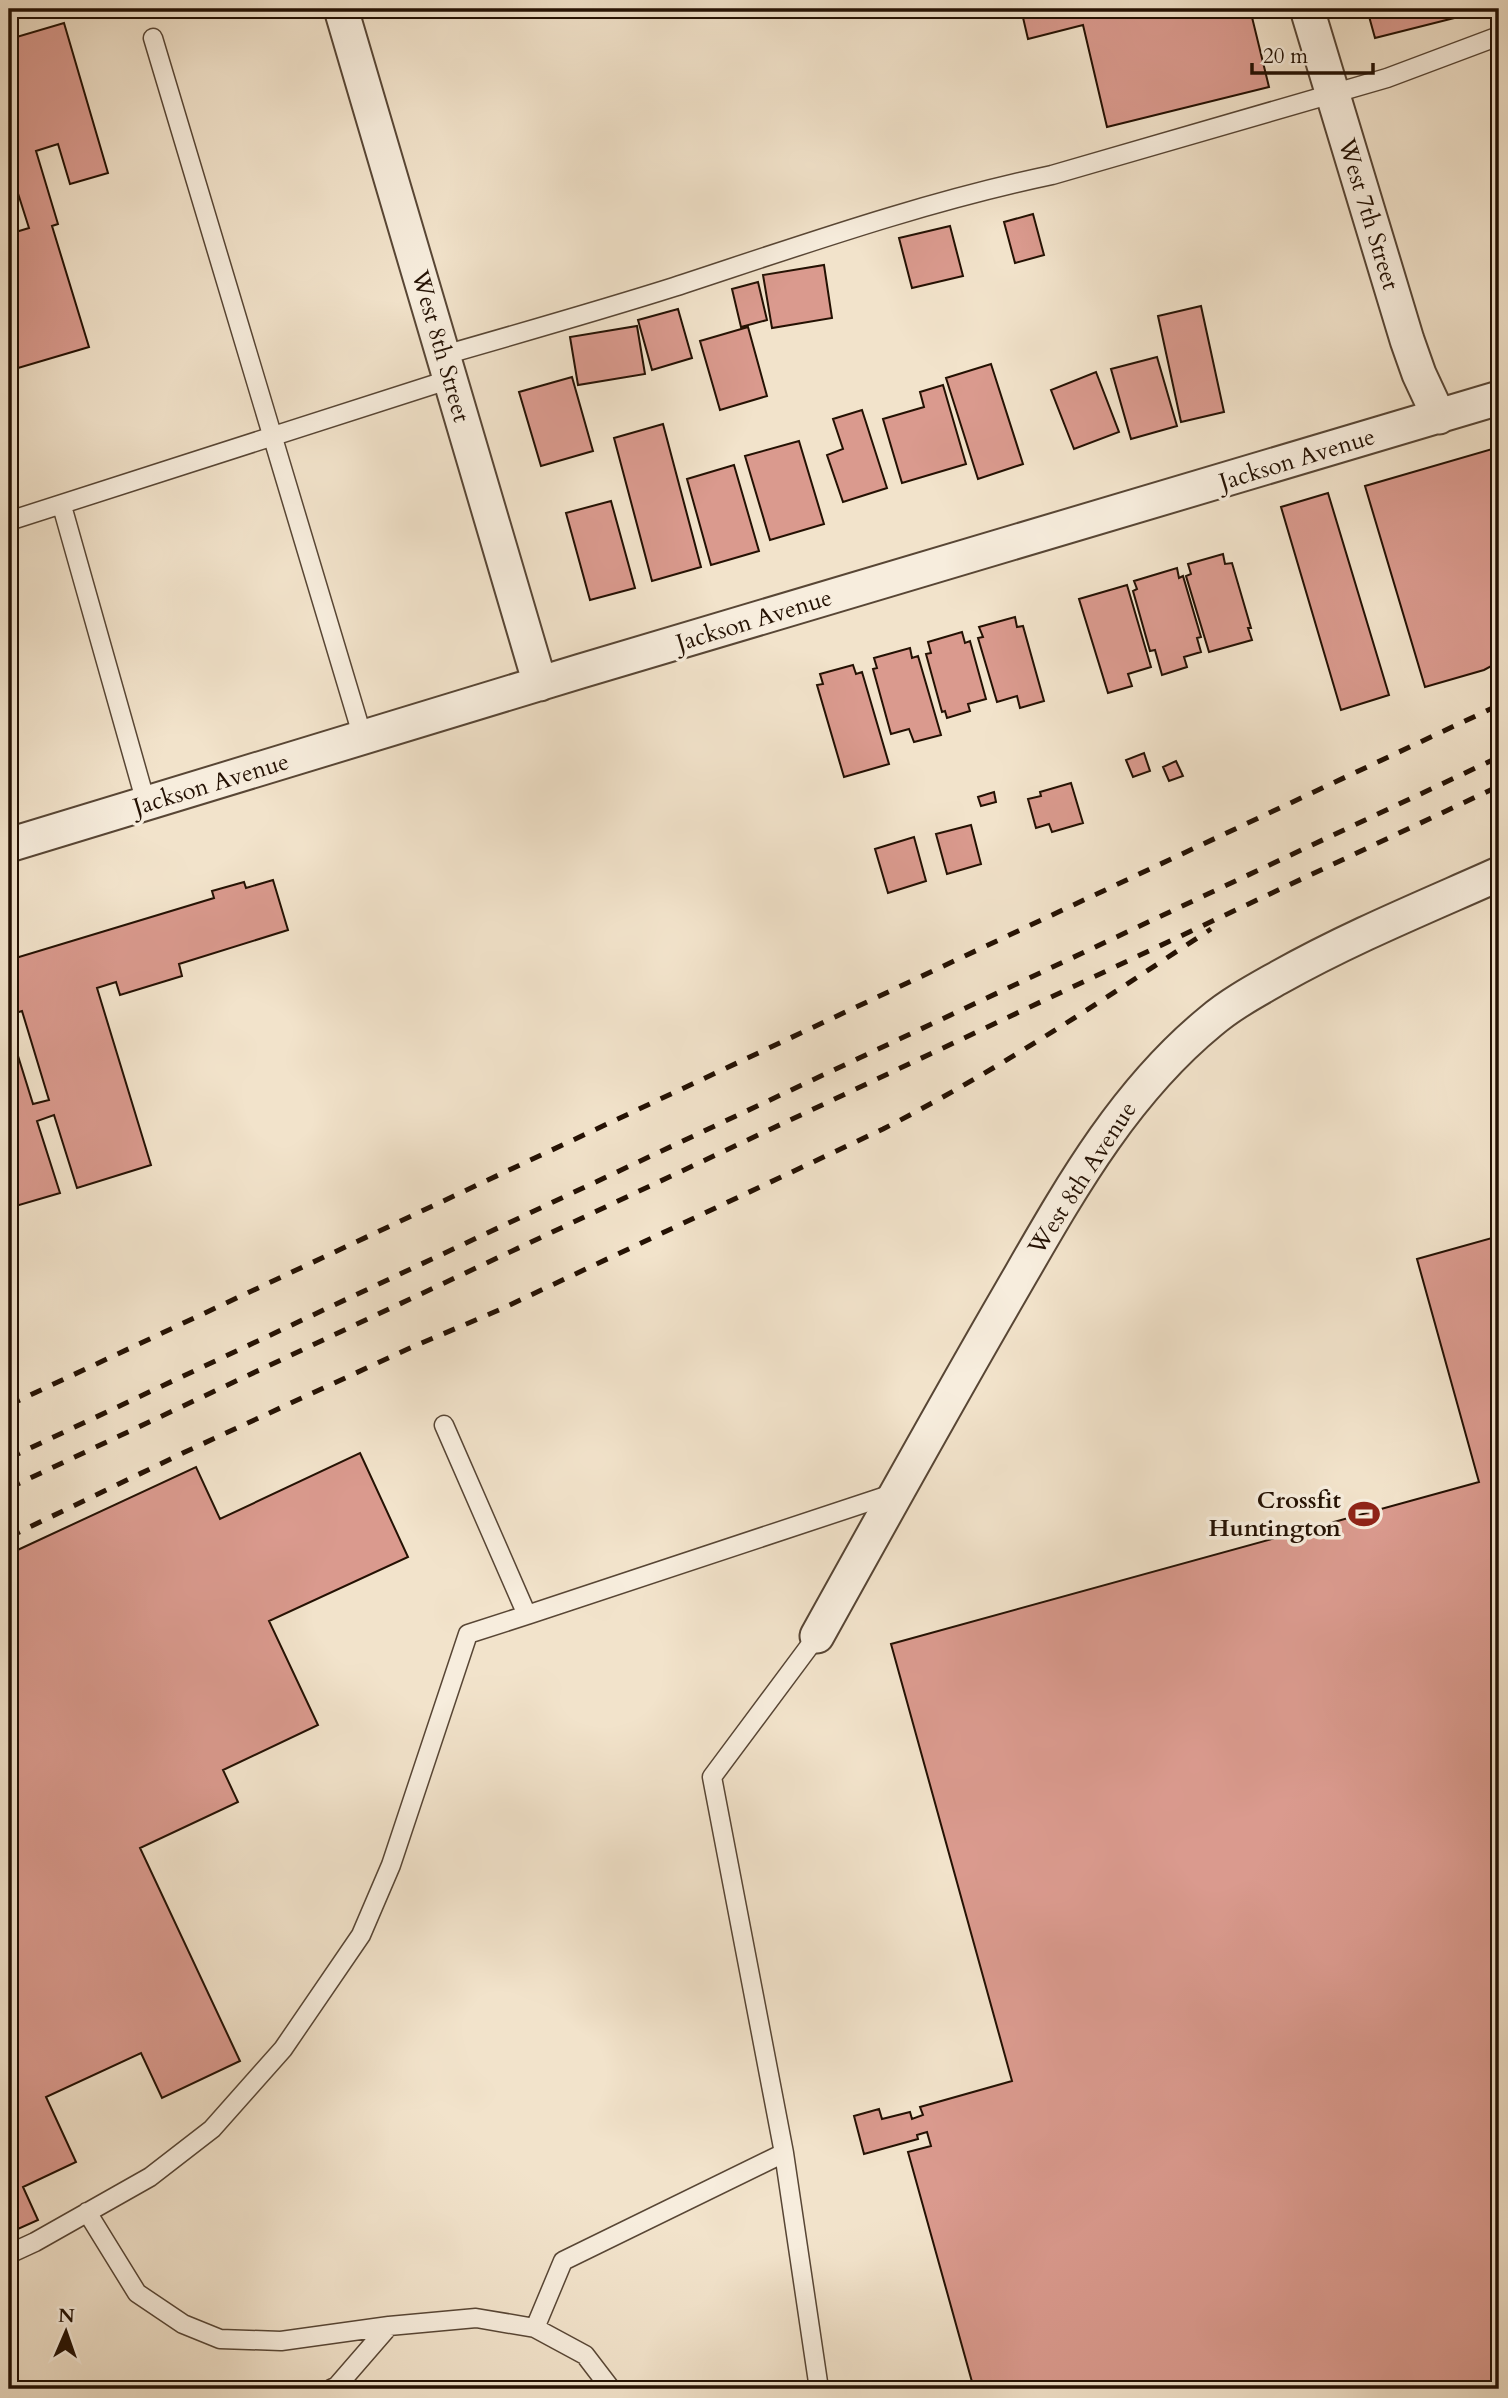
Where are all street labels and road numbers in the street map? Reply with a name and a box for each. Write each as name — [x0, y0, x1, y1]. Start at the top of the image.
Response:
street label: West 7th Street — [1330, 133, 1407, 294]
street label: West 8th Street — [403, 265, 478, 426]
street label: Jackson Avenue — [1212, 420, 1379, 500]
street label: Jackson Avenue — [669, 581, 836, 661]
street label: Jackson Avenue — [126, 745, 293, 825]
street label: West 8th Avenue — [1020, 1095, 1144, 1262]

